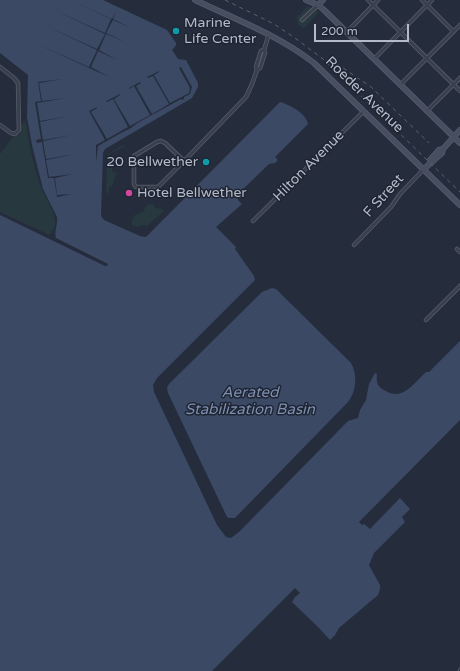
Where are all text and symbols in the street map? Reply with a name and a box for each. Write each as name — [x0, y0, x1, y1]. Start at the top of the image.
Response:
place label: Marine Life Center — [184, 15, 256, 48]
scale bar — [316, 16, 411, 42]
text: 200 m — [321, 24, 358, 38]
marker: Marine Life Center — [171, 26, 181, 36]
street label: Roeder Avenue — [321, 53, 407, 137]
street label: Hilton Avenue — [270, 127, 348, 205]
place label: 20 Bellwether — [106, 154, 198, 170]
marker: 20 Bellwether — [201, 157, 211, 167]
street label: F Street — [360, 171, 408, 221]
place label: Hotel Bellwether — [137, 185, 247, 201]
marker: Hotel Bellwether — [124, 188, 134, 198]
water label: Aerated Stabilization Basin — [185, 384, 315, 419]

